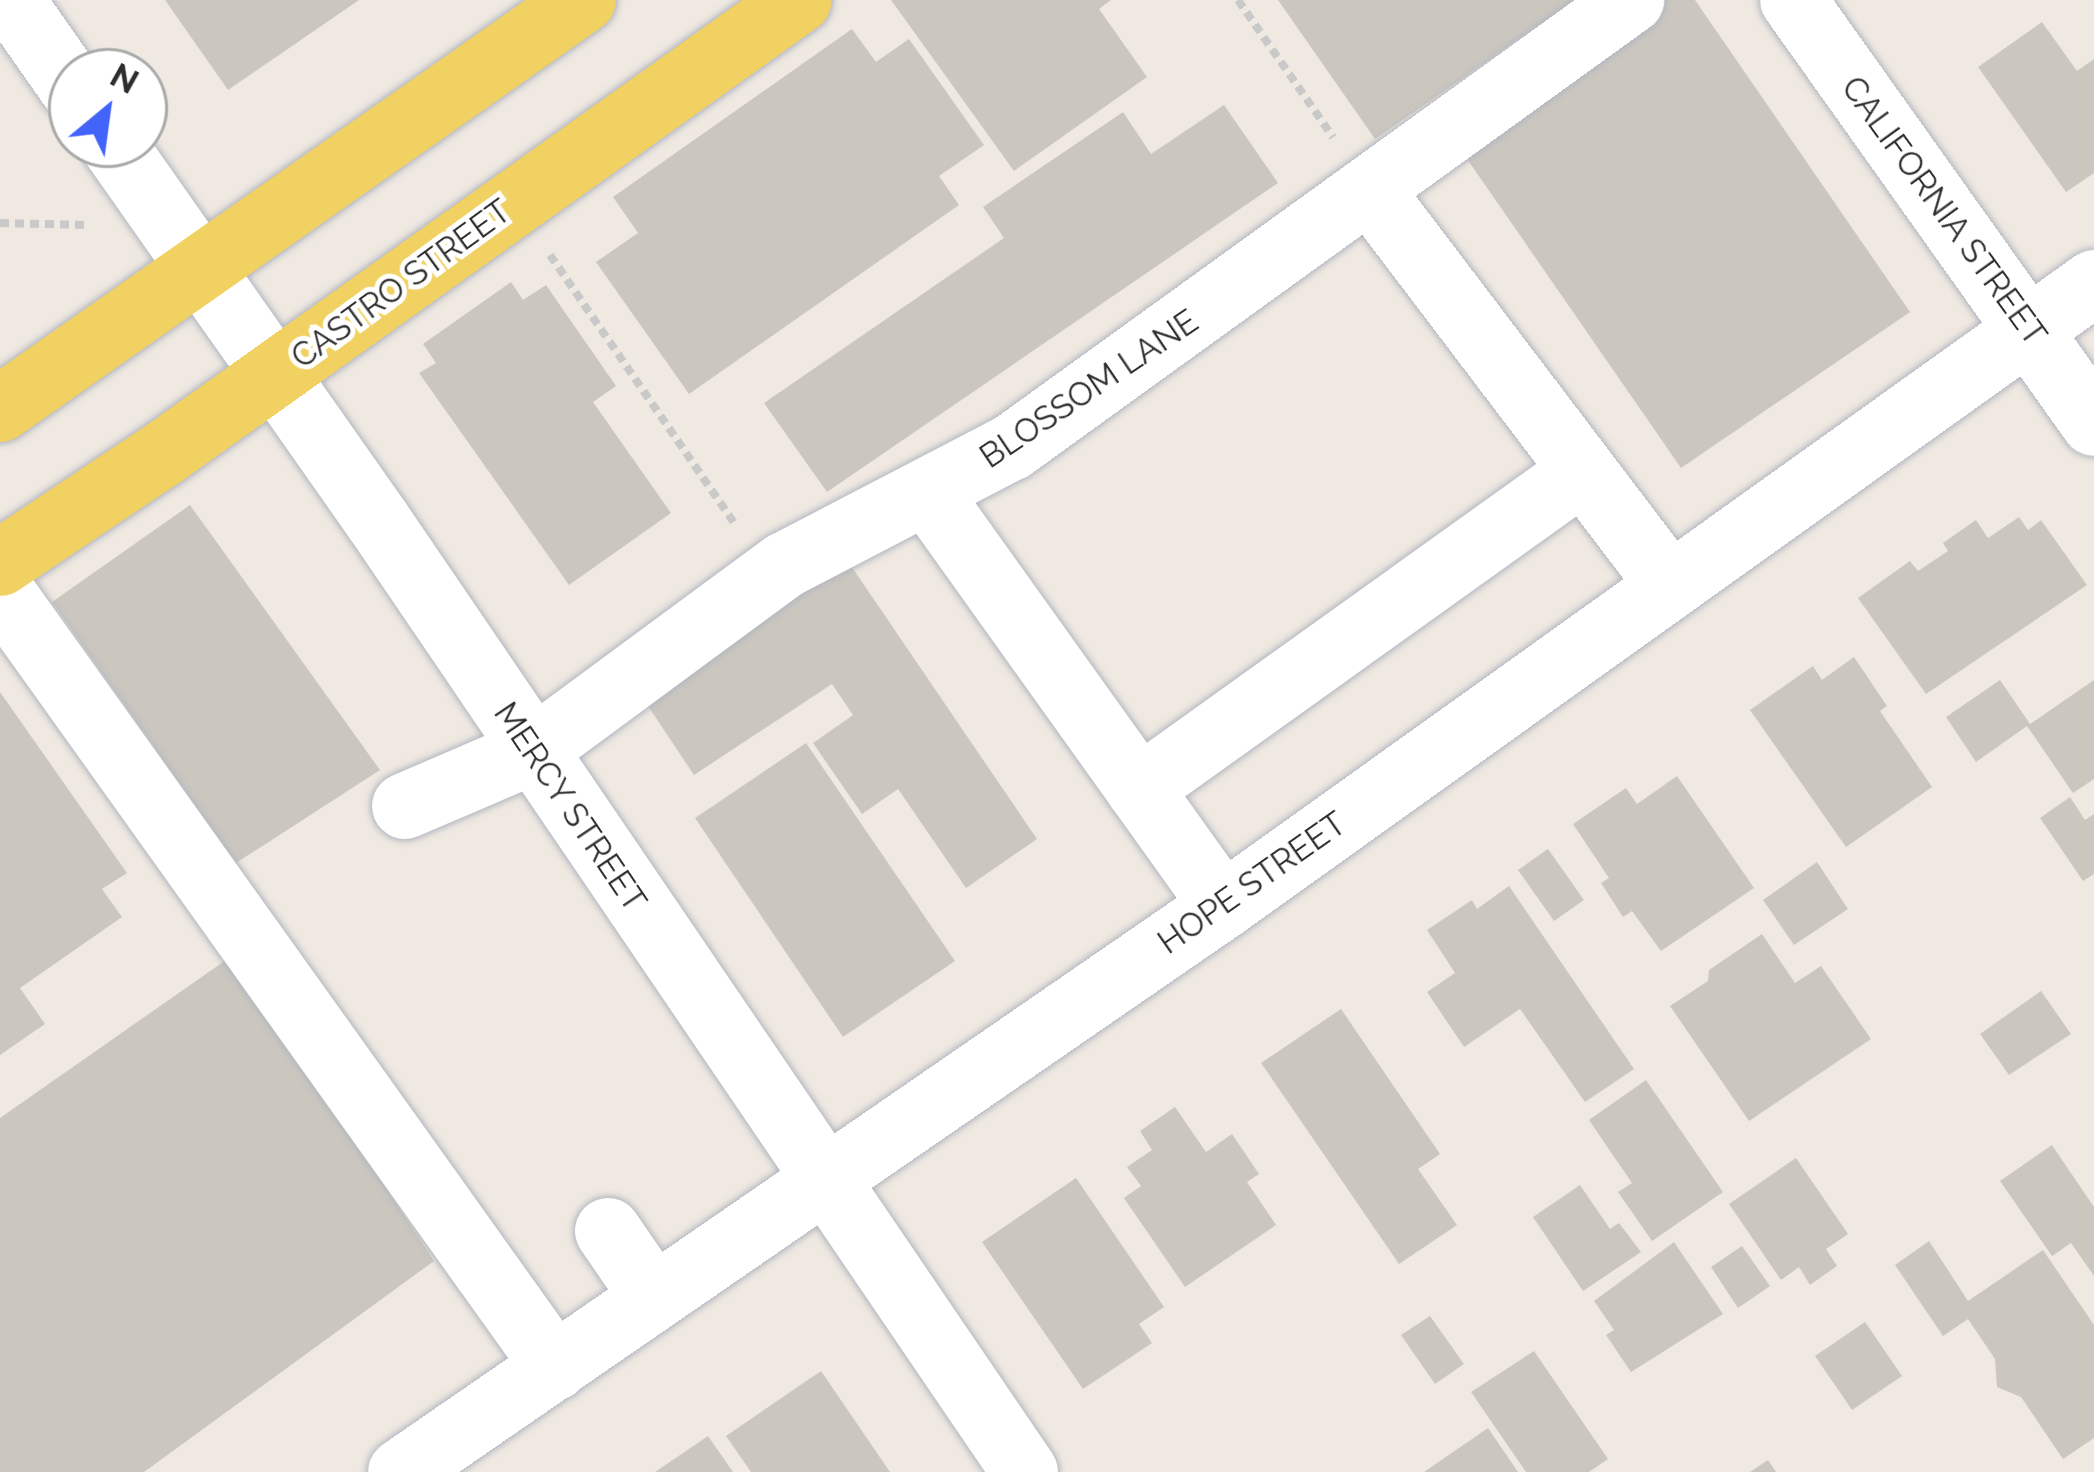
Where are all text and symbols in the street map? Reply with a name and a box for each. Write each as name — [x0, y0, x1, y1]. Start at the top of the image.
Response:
north arrow — [48, 48, 168, 168]
text: N — [104, 56, 145, 102]
street label: CALIFORNIA STREET — [1833, 68, 2055, 354]
street label: CASTRO STREET — [284, 191, 518, 377]
street label: BLOSSOM LANE — [972, 301, 1206, 477]
street label: MERCY STREET — [485, 695, 655, 919]
street label: HOPE STREET — [1150, 804, 1354, 962]

